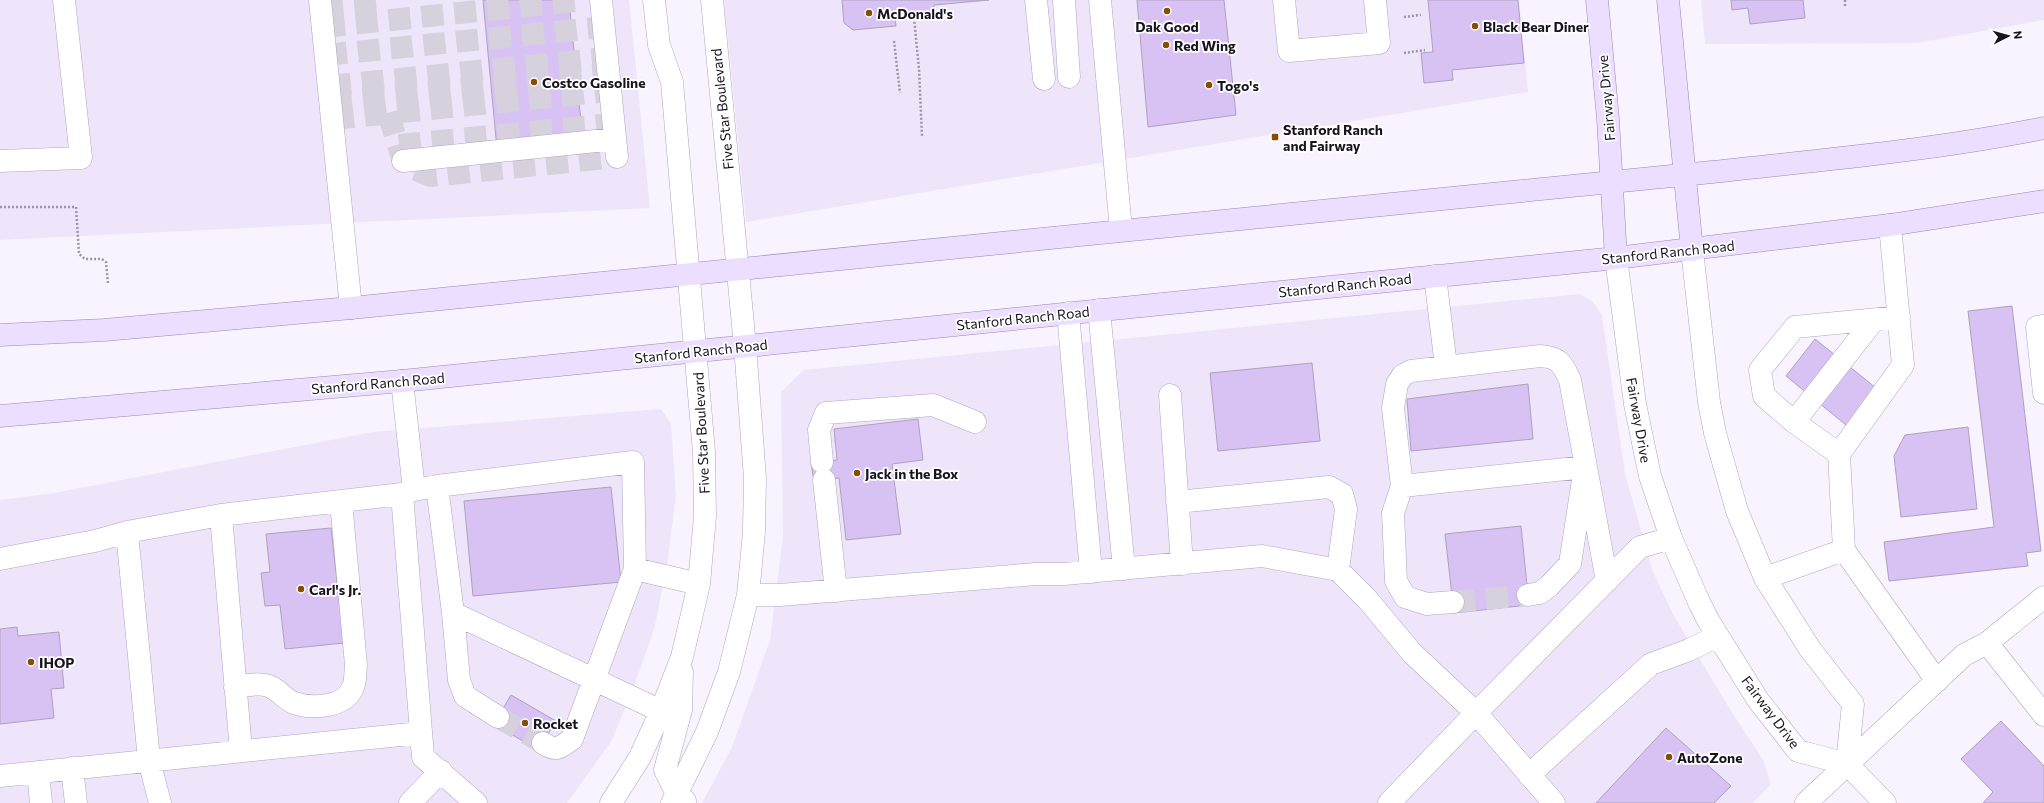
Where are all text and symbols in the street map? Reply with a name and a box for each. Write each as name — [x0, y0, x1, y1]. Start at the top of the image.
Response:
place label: McDonald's — [877, 5, 953, 22]
marker: Dak Good — [1162, 6, 1172, 16]
marker: McDonald's — [864, 8, 874, 18]
north arrow — [1988, 16, 2028, 56]
place label: Dak Good — [1135, 18, 1199, 35]
place label: Black Bear Diner — [1483, 18, 1589, 35]
marker: Black Bear Diner — [1470, 21, 1480, 31]
text: N — [2012, 30, 2025, 40]
place label: Red Wing — [1174, 37, 1236, 54]
marker: Red Wing — [1161, 40, 1171, 50]
street label: Five Star Boulevard — [707, 48, 737, 170]
street label: Fairway Drive — [1594, 54, 1618, 142]
place label: Costco Gasoline — [542, 74, 646, 91]
marker: Costco Gasoline — [529, 77, 539, 87]
place label: Togo's — [1217, 77, 1259, 94]
marker: Togo's — [1204, 80, 1214, 90]
place label: Stanford Ranch and Fairway — [1283, 121, 1383, 154]
marker: Stanford Ranch and Fairway — [1270, 132, 1280, 142]
street label: Stanford Ranch Road — [1601, 237, 1735, 267]
street label: Stanford Ranch Road — [1278, 270, 1412, 300]
street label: Stanford Ranch Road — [956, 303, 1090, 333]
street label: Stanford Ranch Road — [634, 336, 768, 366]
street label: Stanford Ranch Road — [311, 369, 445, 397]
street label: Five Star Boulevard — [689, 372, 713, 494]
street label: Fairway Drive — [1623, 376, 1655, 464]
place label: Jack in the Box — [865, 465, 958, 482]
marker: Jack in the Box — [852, 468, 862, 478]
place label: Carl's Jr. — [309, 581, 361, 598]
marker: Carl's Jr. — [296, 584, 306, 594]
place label: IHOP — [39, 654, 74, 671]
marker: IHOP — [26, 657, 36, 667]
street label: Fairway Drive — [1738, 672, 1804, 752]
place label: Rocket — [533, 715, 578, 732]
marker: Rocket — [520, 718, 530, 728]
place label: AutoZone — [1677, 749, 1743, 766]
marker: AutoZone — [1664, 752, 1674, 762]

